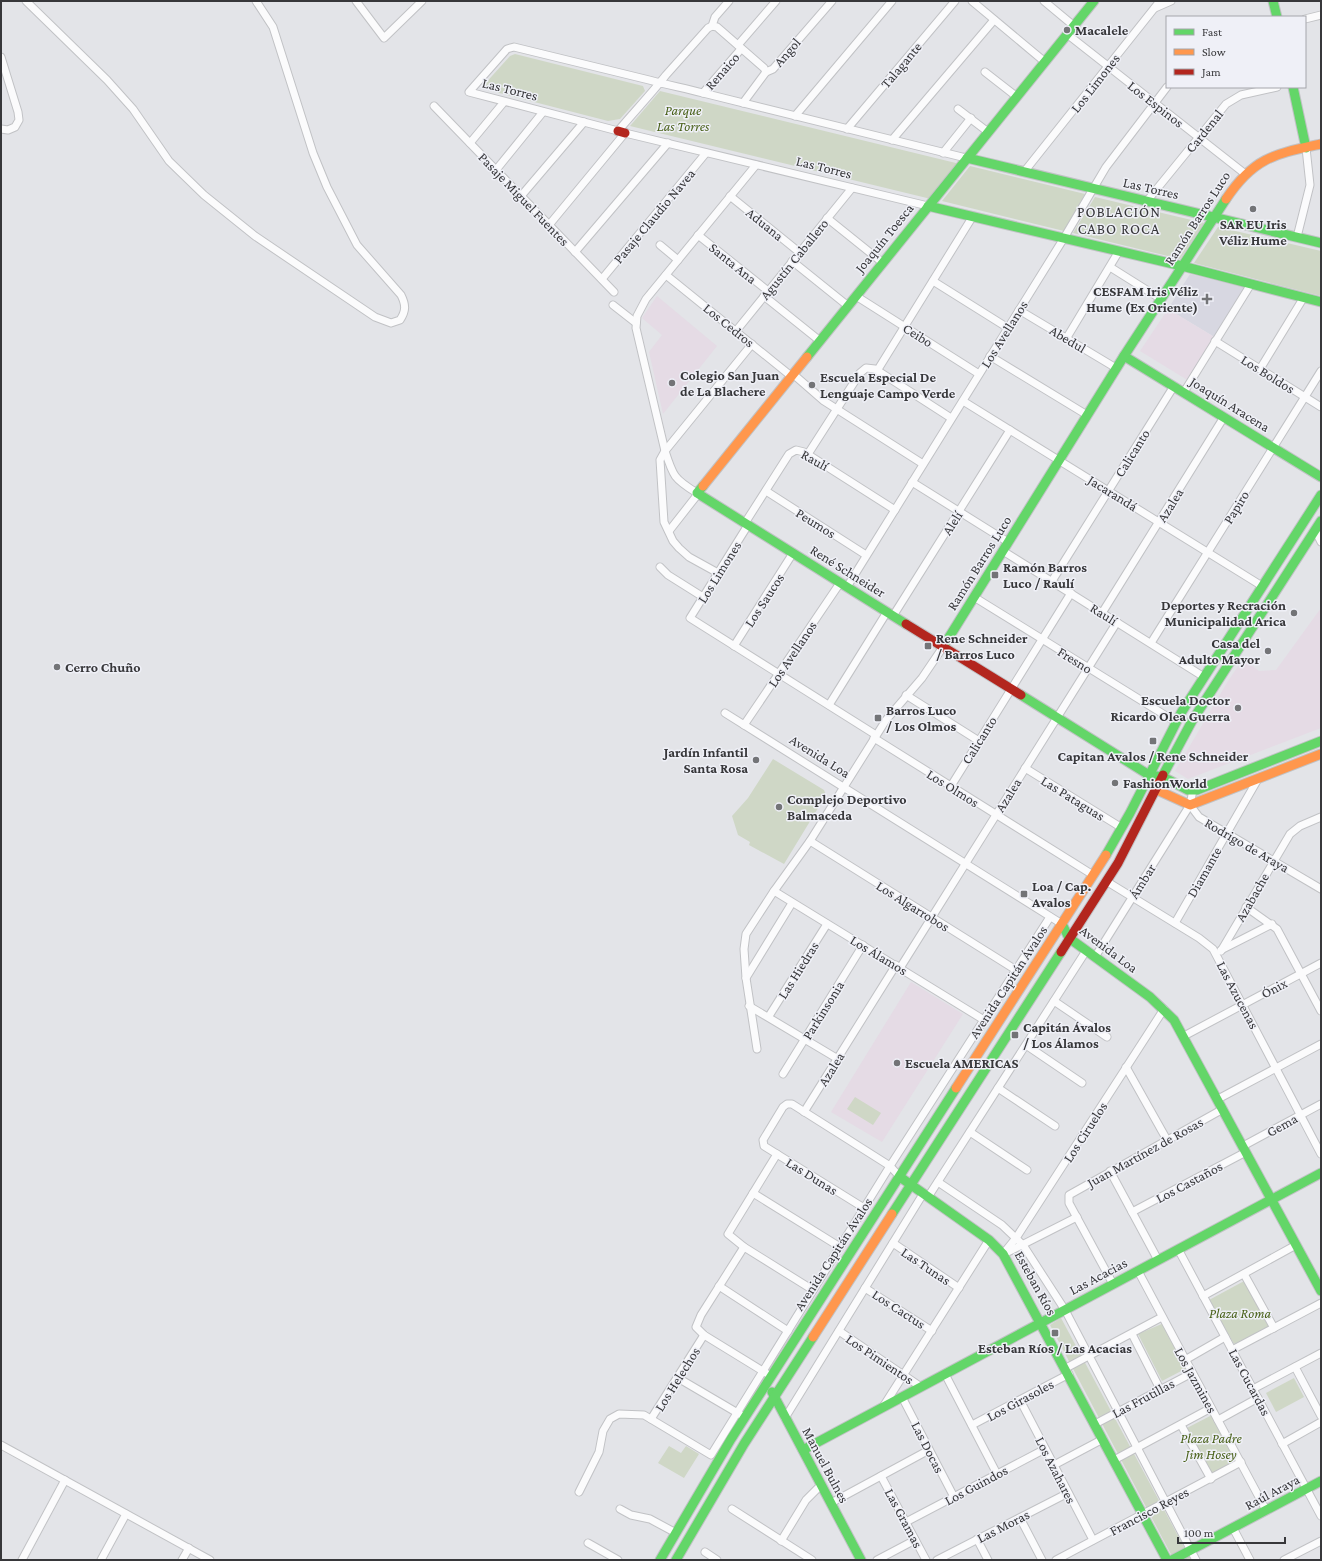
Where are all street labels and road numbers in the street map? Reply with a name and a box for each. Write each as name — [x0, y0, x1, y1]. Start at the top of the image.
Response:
street label: Angol — [770, 34, 804, 70]
street label: Talagante — [877, 39, 925, 91]
street label: Renaico — [701, 49, 743, 93]
street label: Los Limones — [1067, 50, 1123, 116]
street label: Las Torres — [480, 74, 540, 104]
street label: Los Espinos — [1125, 77, 1187, 131]
street label: Cardenal — [1182, 106, 1226, 156]
street label: Pasaje Miguel Fuentes — [475, 149, 573, 250]
street label: Las Torres — [794, 152, 854, 182]
street label: Pasaje Claudio Navea — [610, 165, 699, 267]
street label: Ramón Barros Luco — [1161, 168, 1233, 268]
street label: Las Torres — [1121, 174, 1181, 202]
street label: Joaquín Toesca — [850, 200, 917, 277]
street label: Aduana — [743, 204, 787, 244]
street label: Agustín Caballero — [756, 215, 832, 303]
street label: Santa Ana — [706, 239, 760, 287]
street label: Los Avellanos — [977, 298, 1031, 370]
street label: Los Cedros — [700, 300, 758, 350]
street label: Ceibo — [900, 320, 936, 350]
street label: Abedul — [1047, 322, 1089, 356]
street label: Los Boldos — [1238, 351, 1298, 397]
street label: Joaquín Aracena — [1185, 372, 1273, 435]
street label: Calicanto — [1111, 426, 1153, 480]
street label: Raulí — [798, 446, 832, 474]
street label: Jacarandá — [1084, 470, 1141, 515]
street label: Azalea — [1153, 485, 1187, 525]
street label: Papiro — [1220, 487, 1252, 526]
street label: Peumos — [793, 505, 839, 541]
street label: Alelí — [939, 508, 966, 538]
street label: Ramón Barros Luco — [944, 513, 1015, 613]
street label: Los Limones — [694, 538, 744, 606]
street label: René Schneider — [807, 542, 889, 600]
street label: Los Saucos — [741, 570, 787, 630]
street label: Raulí — [1088, 600, 1121, 629]
street label: Los Avellanos — [764, 618, 820, 690]
street label: Fresno — [1055, 643, 1095, 677]
street label: Calicanto — [958, 713, 1000, 767]
street label: Avenida Loa — [787, 731, 854, 781]
street label: Los Olmos — [924, 766, 982, 810]
street label: Las Pataguas — [1038, 772, 1108, 824]
street label: Azalea — [991, 775, 1025, 815]
street label: Rodrigo de Araya — [1202, 814, 1293, 876]
street label: Diamante — [1183, 844, 1225, 900]
street label: Ámbar — [1125, 861, 1159, 901]
street label: Azabache — [1232, 870, 1272, 924]
street label: Los Algarrobos — [874, 877, 952, 935]
street label: Avenida Loa — [1077, 922, 1141, 976]
street label: Avenida Capitán Ávalos — [966, 923, 1050, 1041]
street label: Los Álamos — [848, 932, 910, 978]
street label: Las Hiedras — [774, 938, 822, 1002]
street label: Las Azucenas — [1213, 958, 1263, 1032]
street label: Ónix — [1258, 974, 1290, 1001]
street label: Parkinsonia — [799, 977, 848, 1042]
street label: Azalea — [814, 1049, 848, 1089]
street label: Los Ciruelos — [1060, 1099, 1110, 1165]
street label: Gema — [1264, 1110, 1301, 1140]
street label: Juan Martínez de Rosas — [1083, 1113, 1206, 1191]
street label: Las Dunas — [783, 1154, 841, 1198]
street label: Los Castaños — [1153, 1158, 1225, 1206]
street label: Avenida Capitán Ávalos — [791, 1195, 875, 1313]
street label: Las Tunas — [898, 1244, 954, 1288]
street label: Esteban Ríos — [1012, 1248, 1060, 1318]
street label: Las Acacias — [1066, 1254, 1130, 1298]
street label: Los Cactus — [869, 1286, 929, 1332]
street label: Los Pimientos — [843, 1330, 917, 1388]
street label: Los Helechos — [651, 1344, 703, 1414]
street label: Los Jazmines — [1171, 1344, 1221, 1416]
street label: Las Cucardas — [1226, 1346, 1274, 1418]
street label: Las Frutillas — [1109, 1375, 1177, 1421]
street label: Los Girasoles — [984, 1376, 1056, 1424]
street label: Las Docas — [908, 1419, 948, 1475]
street label: Manuel Bulnes — [799, 1424, 853, 1506]
street label: Los Azahares — [1032, 1434, 1080, 1506]
street label: Los Guindos — [942, 1462, 1010, 1508]
street label: Raúl Araya — [1242, 1471, 1303, 1513]
street label: Francisco Reyes — [1107, 1483, 1191, 1539]
street label: Las Gramas — [882, 1486, 926, 1550]
street label: Las Moras — [974, 1506, 1032, 1546]

